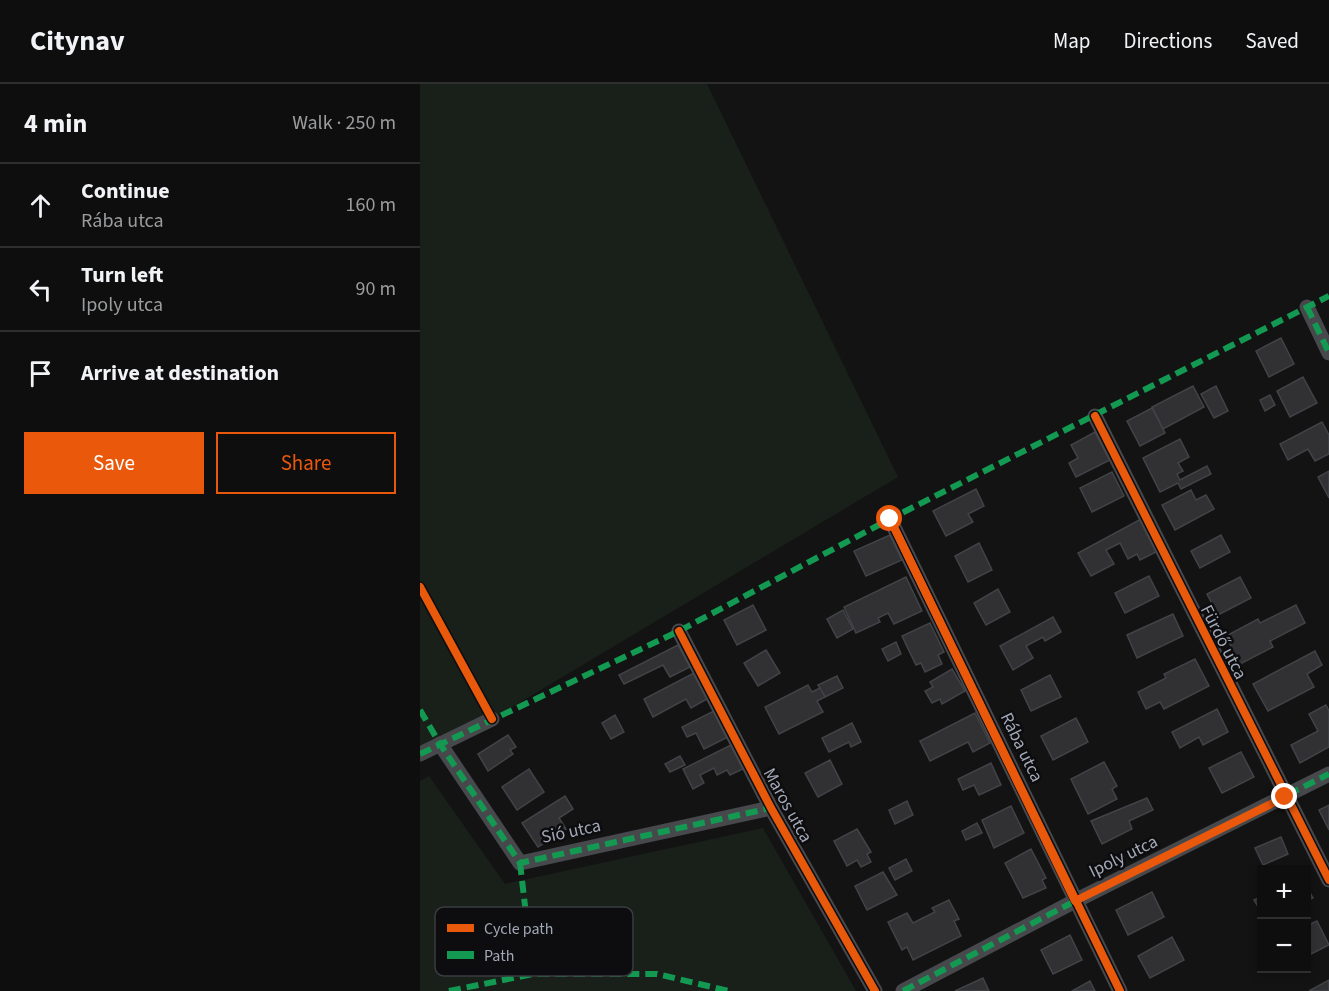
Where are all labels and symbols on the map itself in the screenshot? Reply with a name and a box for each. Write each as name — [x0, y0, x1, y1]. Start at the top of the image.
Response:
route start — [876, 505, 902, 531]
street label: Fürdő utca — [1194, 601, 1253, 684]
street label: Rába utca — [994, 708, 1049, 786]
street label: Maros utca — [757, 763, 818, 847]
route end — [1271, 783, 1297, 809]
street label: Sió utca — [539, 813, 603, 850]
street label: Ipoly utca — [1085, 829, 1162, 884]
legend — [435, 907, 633, 976]
text: Cycle path — [484, 918, 553, 940]
text: Path — [484, 945, 514, 967]

